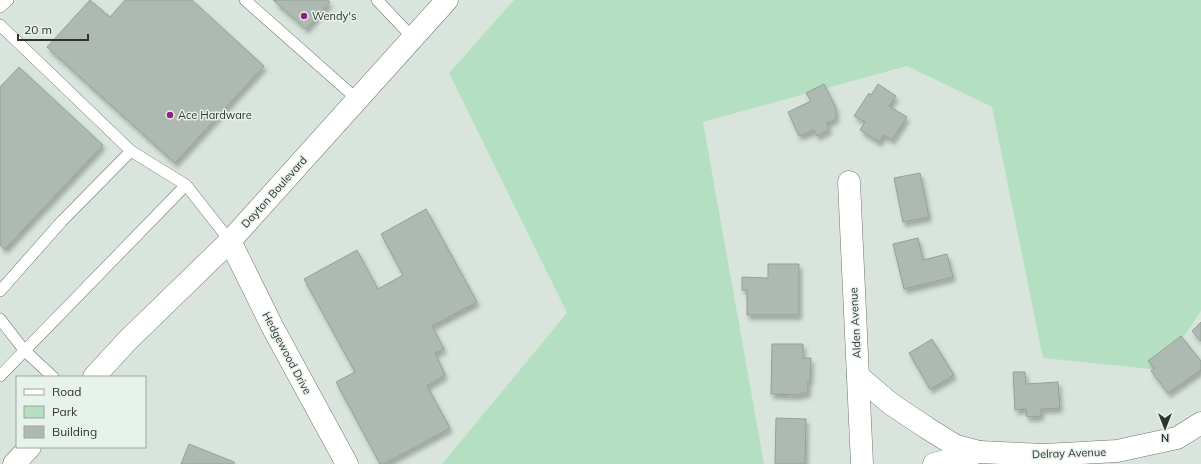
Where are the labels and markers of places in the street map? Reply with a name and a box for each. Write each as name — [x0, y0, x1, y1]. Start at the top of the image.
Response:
place label: Wendy's — [312, 9, 356, 23]
marker: Wendy's — [299, 11, 309, 21]
place label: Ace Hardware — [178, 108, 252, 122]
marker: Ace Hardware — [165, 110, 175, 120]

